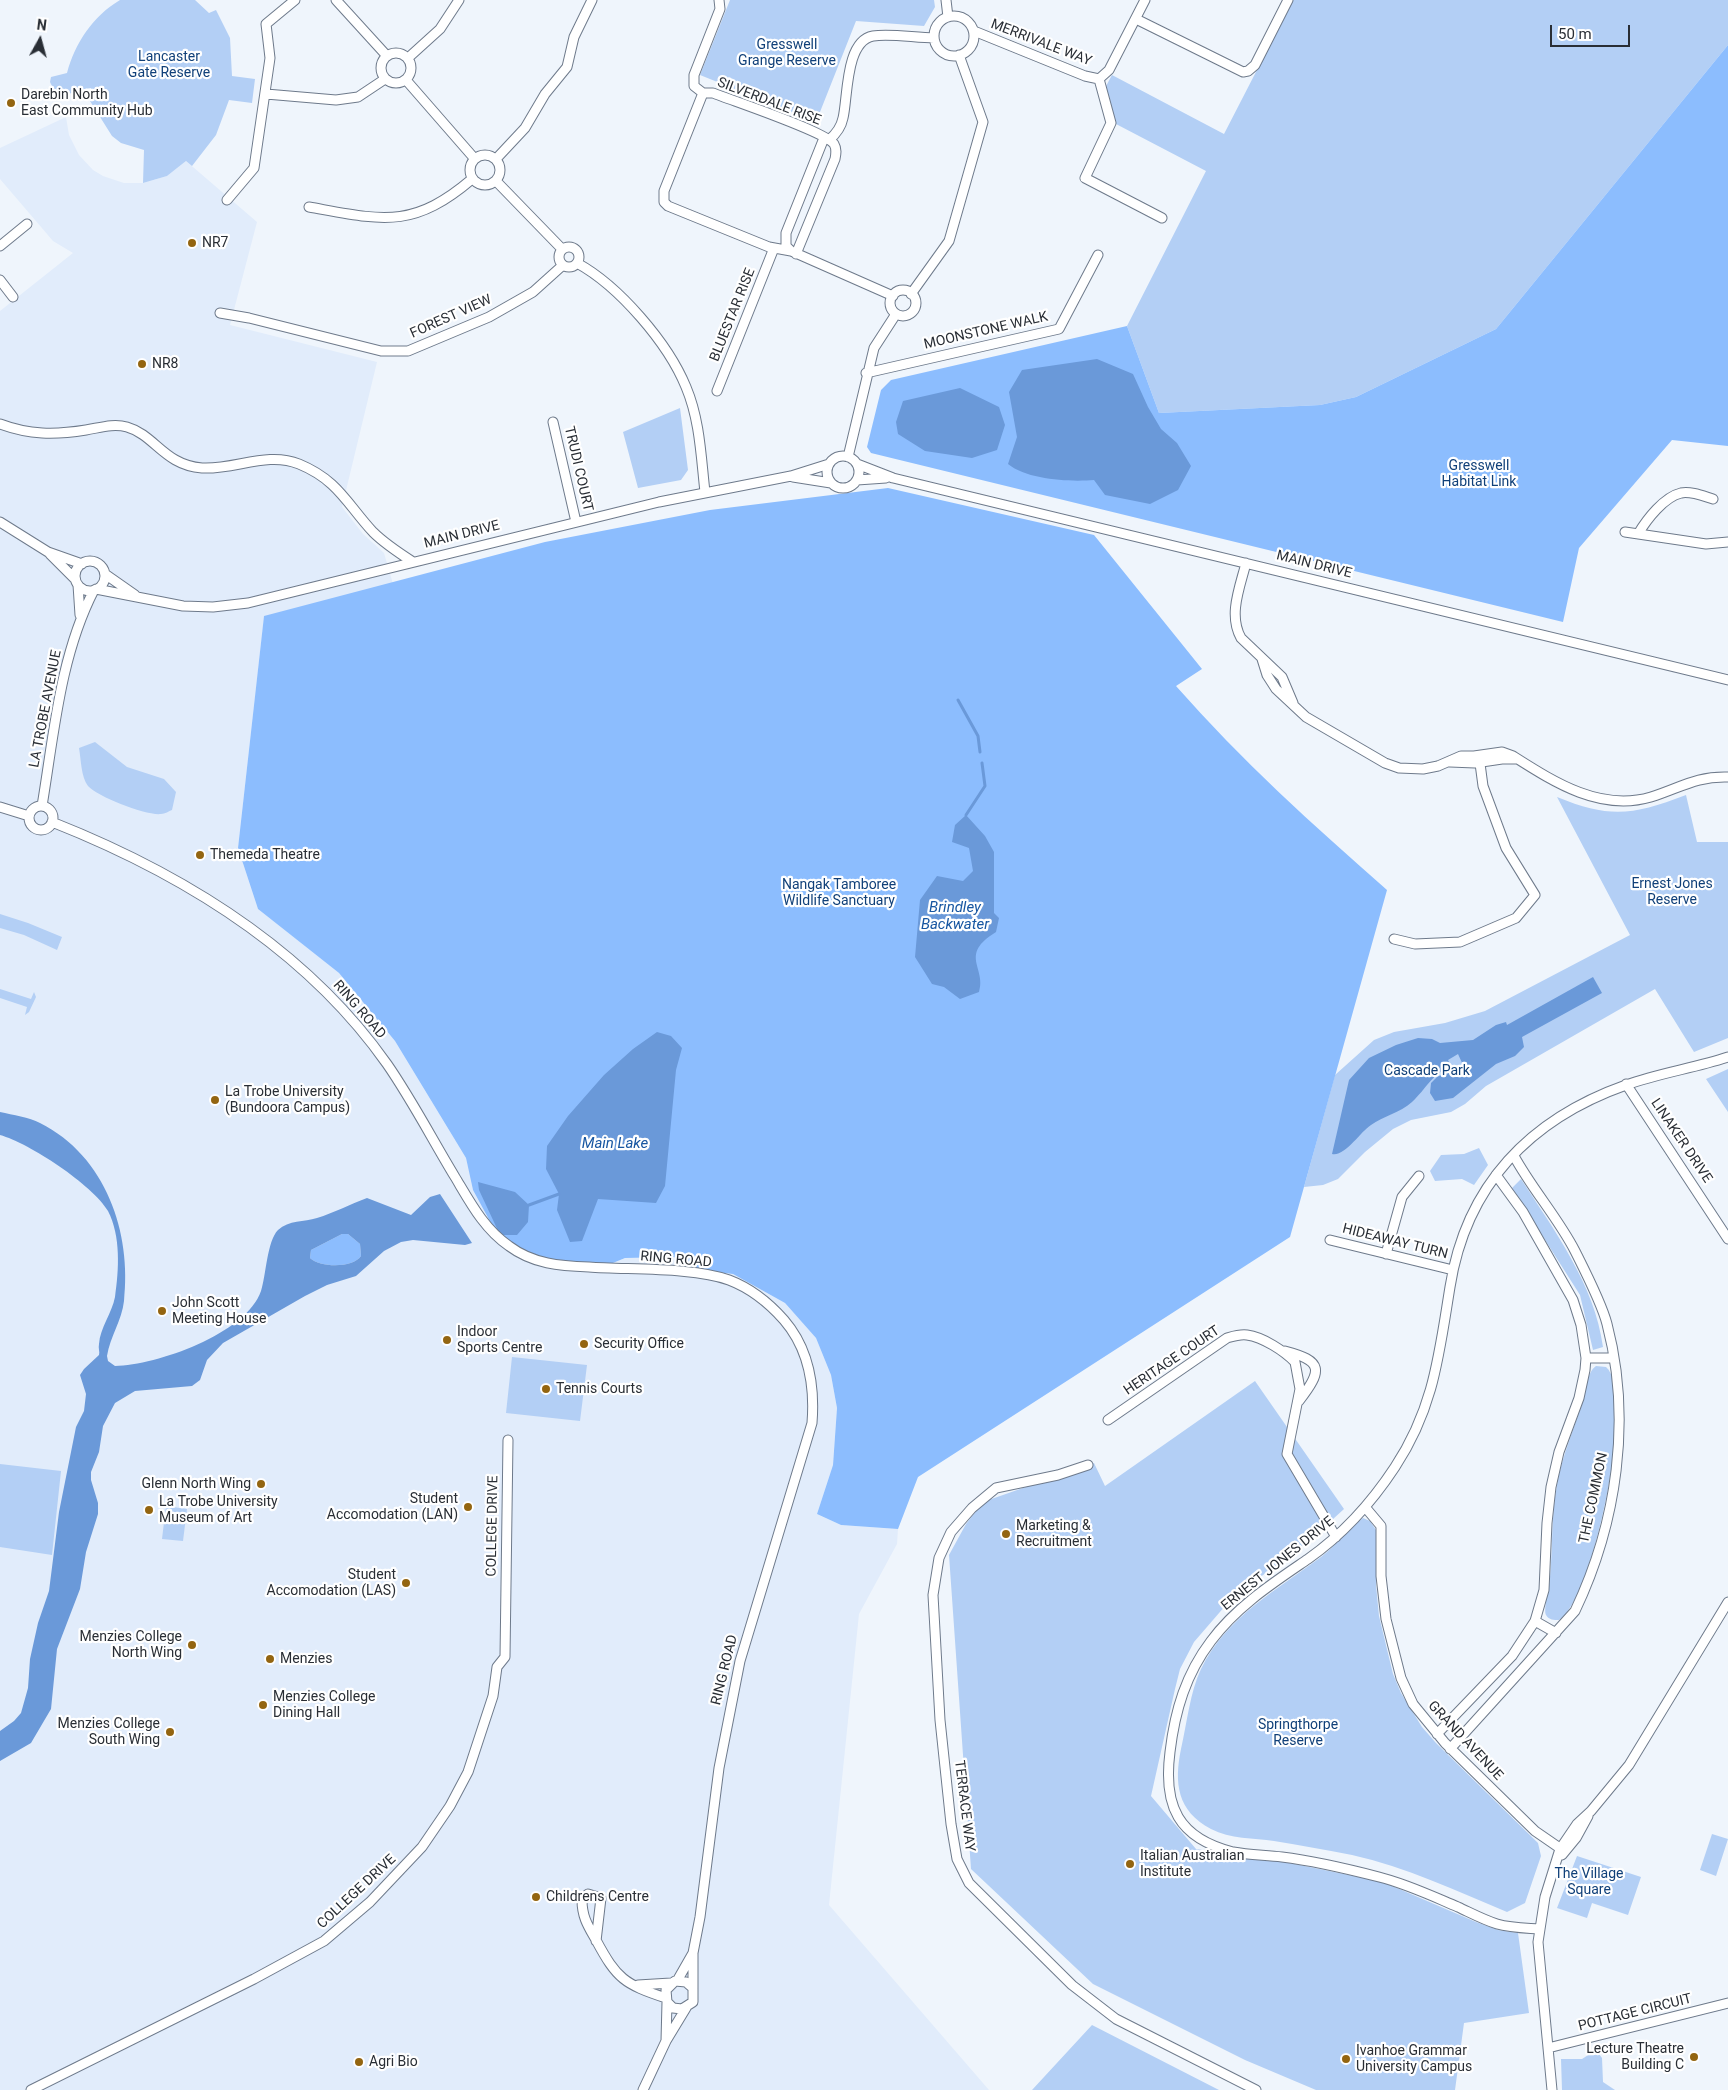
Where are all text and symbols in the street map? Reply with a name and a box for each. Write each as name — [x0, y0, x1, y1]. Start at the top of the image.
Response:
north arrow — [15, 15, 65, 65]
scale bar — [1553, 15, 1633, 47]
street label: MERRIVALE WAY — [988, 16, 1094, 70]
text: N — [36, 17, 48, 34]
text: 50 m — [1558, 25, 1592, 43]
park label: Gresswell Grange Reserve — [738, 37, 836, 70]
park label: Lancaster Gate Reserve — [128, 49, 210, 82]
street label: SILVERDALE RISE — [715, 74, 823, 130]
place label: Darebin North East Community Hub — [21, 87, 153, 120]
marker: Darebin North East Community Hub — [5, 97, 17, 109]
place label: NR7 — [202, 235, 228, 251]
marker: NR7 — [186, 237, 198, 249]
street label: BLUESTAR RISE — [707, 266, 759, 364]
street label: FOREST VIEW — [408, 292, 494, 342]
street label: MOONSTONE WALK — [922, 309, 1050, 353]
place label: NR8 — [152, 356, 178, 372]
marker: NR8 — [136, 358, 148, 370]
street label: TRUDI COURT — [560, 425, 596, 513]
park label: Gresswell Habitat Link — [1442, 458, 1516, 491]
street label: MAIN DRIVE — [422, 518, 502, 552]
street label: MAIN DRIVE — [1274, 548, 1354, 582]
street label: LA TROBE AVENUE — [26, 649, 66, 769]
place label: Themeda Theatre — [210, 847, 320, 863]
marker: Themeda Theatre — [194, 849, 206, 861]
park label: Ernest Jones Reserve — [1631, 876, 1713, 909]
park label: Nangak Tamboree Wildlife Sanctuary — [782, 877, 896, 910]
water label: Brindley Backwater — [921, 899, 989, 934]
street label: RING ROAD — [329, 977, 389, 1043]
park label: Cascade Park — [1384, 1063, 1470, 1079]
place label: La Trobe University (Bundoora Campus) — [225, 1084, 350, 1116]
marker: La Trobe University (Bundoora Campus) — [209, 1094, 221, 1106]
street label: LINAKER DRIVE — [1647, 1096, 1715, 1186]
water label: Main Lake — [582, 1135, 648, 1153]
street label: HIDEAWAY TURN — [1341, 1221, 1449, 1263]
street label: RING ROAD — [639, 1249, 713, 1271]
place label: John Scott Meeting House — [172, 1295, 266, 1328]
marker: John Scott Meeting House — [156, 1305, 168, 1317]
street label: HERITAGE COURT — [1121, 1323, 1223, 1399]
place label: Indoor Sports Centre — [457, 1324, 542, 1356]
marker: Indoor Sports Centre — [441, 1334, 453, 1346]
place label: Security Office — [594, 1336, 684, 1352]
marker: Security Office — [578, 1338, 590, 1350]
place label: Tennis Courts — [556, 1381, 642, 1397]
marker: Tennis Courts — [540, 1383, 552, 1395]
street label: THE COMMON — [1576, 1451, 1612, 1545]
street label: COLLEGE DRIVE — [484, 1475, 502, 1577]
place label: Glenn North Wing — [141, 1476, 251, 1492]
marker: Glenn North Wing — [255, 1478, 267, 1490]
place label: Student Accomodation (LAN) — [327, 1491, 458, 1524]
place label: La Trobe University Museum of Art — [159, 1494, 278, 1526]
marker: Student Accomodation (LAN) — [462, 1501, 474, 1513]
marker: La Trobe University Museum of Art — [143, 1504, 155, 1516]
street label: ERNEST JONES DRIVE — [1218, 1513, 1338, 1615]
place label: Marketing & Recruitment — [1016, 1518, 1092, 1550]
marker: Marketing & Recruitment — [1000, 1528, 1012, 1540]
place label: Student Accomodation (LAS) — [266, 1567, 396, 1600]
marker: Student Accomodation (LAS) — [400, 1577, 412, 1589]
place label: Menzies College North Wing — [80, 1629, 182, 1661]
street label: RING ROAD — [708, 1633, 742, 1707]
marker: Menzies College North Wing — [186, 1639, 198, 1651]
place label: Menzies — [280, 1651, 332, 1667]
marker: Menzies — [264, 1653, 276, 1665]
place label: Menzies College Dining Hall — [273, 1689, 375, 1721]
street label: GRAND AVENUE — [1424, 1698, 1506, 1784]
marker: Menzies College Dining Hall — [257, 1699, 269, 1711]
place label: Menzies College South Wing — [58, 1716, 160, 1748]
park label: Springthorpe Reserve — [1258, 1717, 1338, 1750]
marker: Menzies College South Wing — [164, 1726, 176, 1738]
street label: TERRACE WAY — [950, 1759, 978, 1853]
place label: Italian Australian Institute — [1140, 1848, 1244, 1880]
street label: COLLEGE DRIVE — [314, 1851, 400, 1933]
marker: Italian Australian Institute — [1124, 1858, 1136, 1870]
park label: The Village Square — [1555, 1866, 1623, 1898]
place label: Childrens Centre — [546, 1889, 649, 1905]
marker: Childrens Centre — [530, 1891, 542, 1903]
street label: POTTAGE CIRCUIT — [1577, 1991, 1693, 2035]
place label: Lecture Theatre Building C — [1586, 2041, 1684, 2074]
place label: Ivanhoe Grammar University Campus — [1356, 2043, 1472, 2076]
marker: Lecture Theatre Building C — [1688, 2051, 1700, 2063]
marker: Ivanhoe Grammar University Campus — [1340, 2053, 1352, 2065]
place label: Agri Bio — [369, 2054, 418, 2070]
marker: Agri Bio — [353, 2056, 365, 2068]

